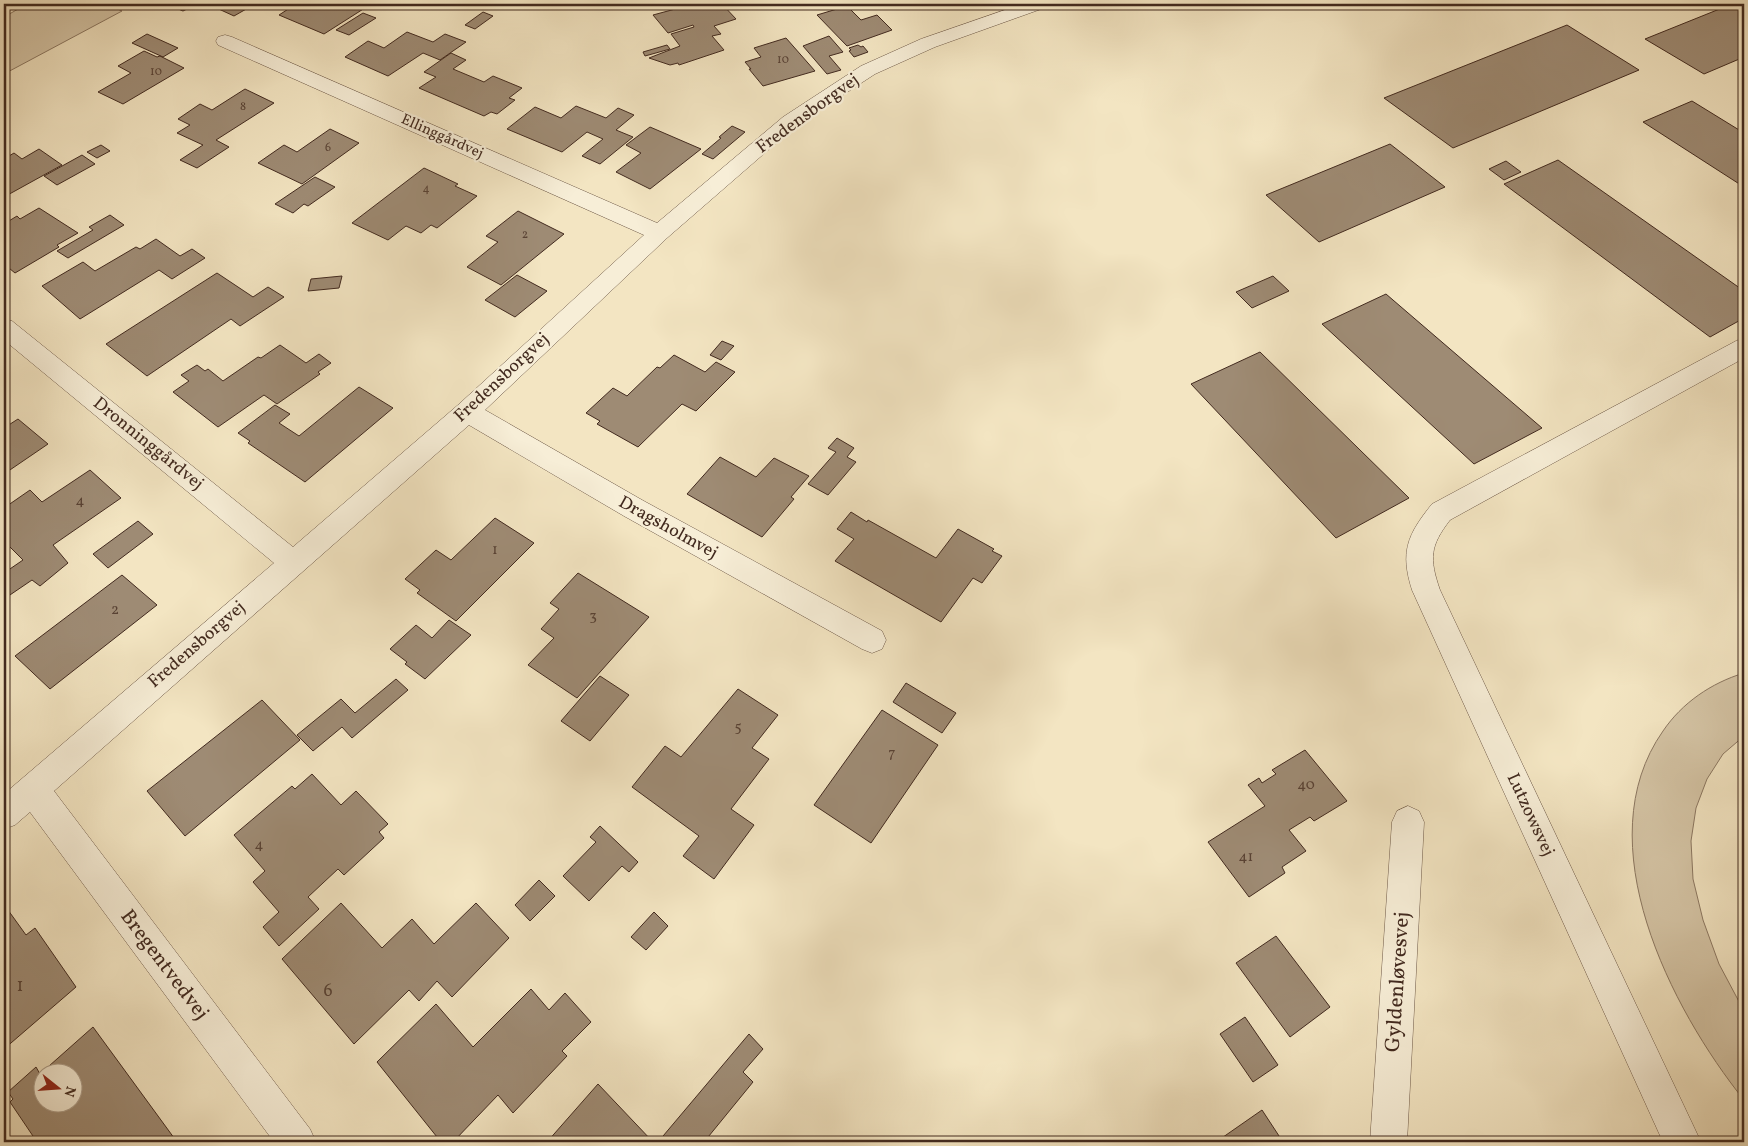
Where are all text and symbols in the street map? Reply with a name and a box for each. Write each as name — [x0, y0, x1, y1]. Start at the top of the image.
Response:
house number: 10 — [777, 52, 789, 68]
house number: 10 — [150, 64, 162, 80]
street label: Fredensborgvej — [751, 68, 865, 160]
house number: 8 — [240, 99, 246, 115]
street label: Ellinggårdvej — [397, 109, 487, 165]
house number: 6 — [325, 140, 331, 156]
house number: 4 — [422, 181, 430, 197]
house number: 2 — [522, 227, 528, 243]
street label: Fredensborgvej — [449, 327, 555, 429]
street label: Dronninggårdvej — [87, 392, 209, 496]
street label: Dragsholmvej — [614, 490, 722, 566]
house number: 4 — [76, 491, 85, 512]
house number: 1 — [492, 540, 498, 561]
street label: Fredensborgvej — [143, 596, 251, 694]
house number: 2 — [111, 600, 119, 621]
house number: 3 — [589, 606, 597, 627]
house number: 5 — [734, 717, 742, 738]
house number: 7 — [888, 743, 896, 764]
street label: Lutzowsvej — [1500, 769, 1560, 861]
house number: 40 — [1297, 775, 1315, 796]
house number: 4 — [255, 835, 264, 856]
house number: 41 — [1239, 847, 1253, 868]
street label: Bregentvedvej — [113, 904, 215, 1026]
street label: Gyldenløvesvej — [1379, 911, 1417, 1053]
house number: 1 — [17, 974, 23, 999]
house number: 6 — [323, 979, 333, 1004]
north arrow — [32, 1064, 82, 1114]
text: N — [58, 1084, 80, 1099]

